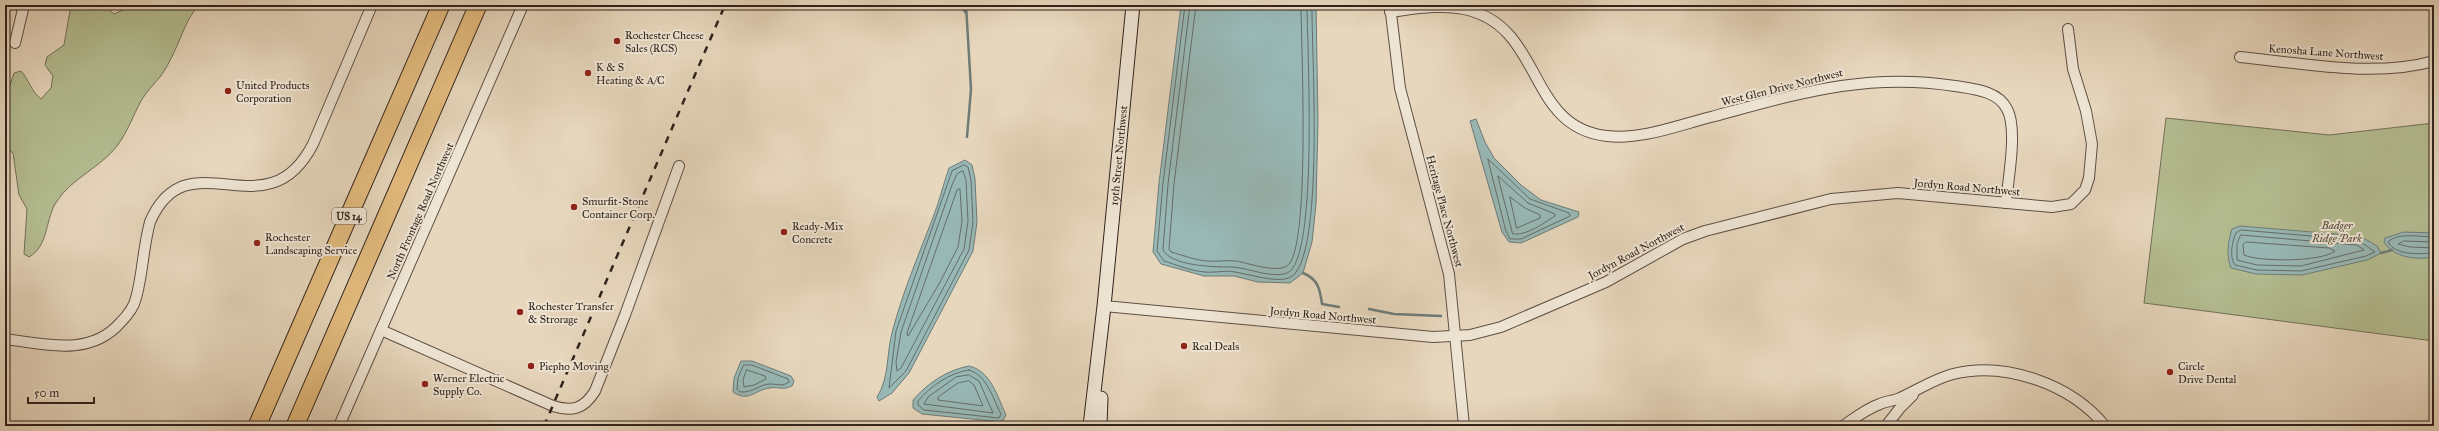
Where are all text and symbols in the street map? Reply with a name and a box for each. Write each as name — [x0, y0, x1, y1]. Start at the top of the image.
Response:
place label: Rochester Cheese Sales (RCS) — [625, 29, 704, 55]
marker: Rochester Cheese Sales (RCS) — [612, 36, 622, 46]
street label: Kenosha Lane Northwest — [2268, 42, 2384, 63]
place label: K & S Heating & A/C — [596, 61, 665, 87]
street label: West Glen Drive Northwest — [1720, 66, 1844, 109]
marker: K & S Heating & A/C — [583, 68, 593, 78]
place label: United Products Corporation — [236, 79, 310, 105]
marker: United Products Corporation — [223, 86, 233, 96]
street label: 19th Street Northwest — [1108, 105, 1130, 206]
street label: North Frontage Road Northwest — [384, 141, 457, 282]
street label: Heritage Place Northwest — [1423, 154, 1466, 269]
street label: Jordyn Road Northwest — [1912, 176, 2021, 200]
place label: Smurfit-Stone Container Corp. — [582, 195, 655, 221]
marker: Smurfit-Stone Container Corp. — [569, 202, 579, 212]
road number: US 14 — [332, 208, 366, 224]
park label: Badger Ridge Park — [2311, 219, 2362, 245]
place label: Ready-Mix Concrete — [792, 220, 843, 246]
street label: Jordyn Road Northwest — [1585, 221, 1687, 284]
marker: Ready-Mix Concrete — [779, 227, 789, 237]
place label: Rochester Landscaping Service — [265, 231, 358, 257]
marker: Rochester Landscaping Service — [252, 238, 262, 248]
place label: Rochester Transfer & Strorage — [528, 300, 615, 326]
street label: Jordyn Road Northwest — [1268, 304, 1377, 328]
marker: Rochester Transfer & Strorage — [515, 307, 525, 317]
place label: Real Deals — [1192, 340, 1239, 353]
marker: Real Deals — [1179, 341, 1189, 351]
place label: Piepho Moving — [539, 360, 609, 373]
place label: Circle Drive Dental — [2178, 360, 2237, 386]
marker: Piepho Moving — [526, 361, 536, 371]
marker: Circle Drive Dental — [2165, 367, 2175, 377]
place label: Werner Electric Supply Co. — [433, 372, 505, 398]
scale bar — [28, 379, 94, 405]
marker: Werner Electric Supply Co. — [420, 379, 430, 389]
text: 50 m — [34, 386, 59, 400]

